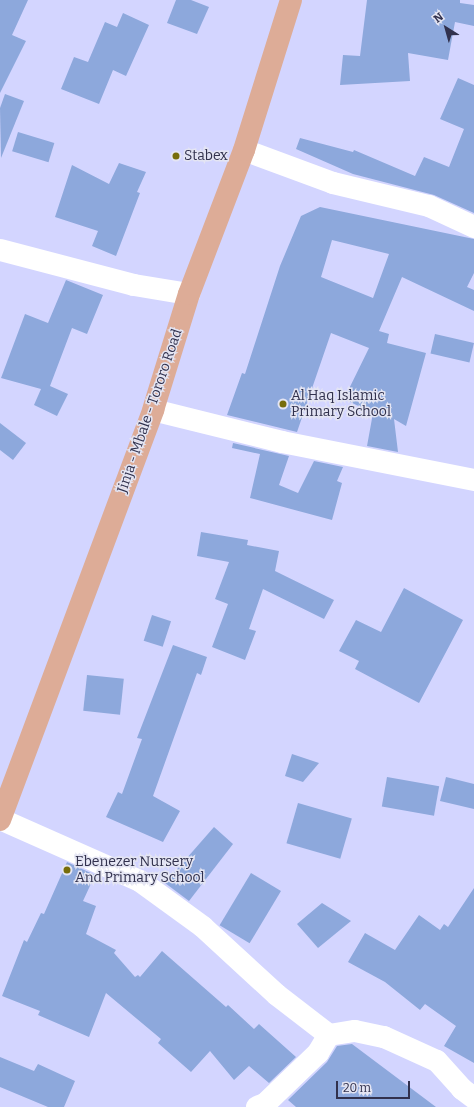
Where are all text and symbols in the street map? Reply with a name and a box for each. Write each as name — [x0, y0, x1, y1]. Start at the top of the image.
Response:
north arrow — [426, 8, 466, 48]
text: N — [431, 10, 446, 26]
place label: Stabex — [184, 148, 228, 164]
marker: Stabex — [171, 151, 181, 161]
street label: Jinja - Mbale - Tororo Road — [114, 327, 186, 495]
place label: Al Haq Islamic Primary School — [291, 388, 391, 420]
marker: Al Haq Islamic Primary School — [278, 399, 288, 409]
place label: Ebenezer Nursery And Primary School — [75, 854, 205, 886]
marker: Ebenezer Nursery And Primary School — [62, 865, 72, 875]
scale bar — [338, 1073, 412, 1099]
text: 20 m — [343, 1081, 371, 1095]

